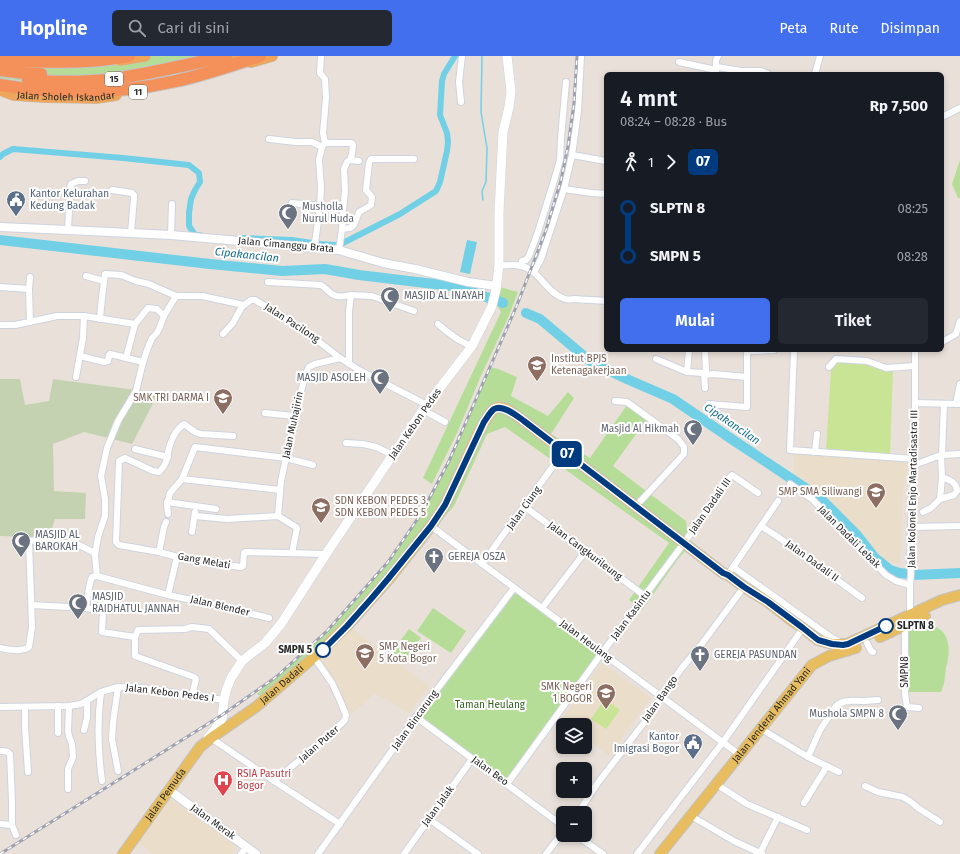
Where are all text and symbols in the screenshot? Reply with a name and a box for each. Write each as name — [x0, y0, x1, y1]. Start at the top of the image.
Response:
search box — [112, 10, 392, 46]
text: Hopline — [20, 17, 88, 40]
icon: search — [126, 17, 148, 39]
text: Cari di sini — [158, 19, 229, 37]
text: Peta — [780, 20, 807, 37]
text: Rute — [829, 20, 859, 37]
text: Disimpan — [881, 20, 940, 37]
road number: 15 — [105, 72, 123, 86]
road number: 11 — [129, 85, 147, 99]
text: 4 mnt — [620, 85, 677, 112]
street label: Jalan Sholeh Iskandar — [16, 89, 116, 104]
text: Rp 7,500 — [870, 97, 928, 115]
text: 08:24 – 08:28 · Bus — [620, 114, 727, 129]
icon: walk — [620, 151, 642, 173]
icon: forward — [660, 151, 682, 173]
text: 07 — [696, 153, 710, 170]
text: 1 — [648, 155, 654, 170]
place label: Kantor Kelurahan Kedung Badak — [30, 188, 109, 212]
public building icon: Kantor Kelurahan Kedung Badak — [5, 189, 27, 217]
text: SLPTN 8 — [650, 199, 705, 217]
place label: Musholla Nurul Huda — [302, 201, 354, 225]
text: 08:25 — [898, 201, 928, 216]
mosque icon: Musholla Nurul Huda — [277, 202, 299, 230]
street label: Jalan Cimanggu Brata — [238, 235, 334, 255]
water label: Cipakancilan — [214, 245, 280, 265]
text: SMPN 5 — [650, 247, 701, 265]
text: 08:28 — [897, 249, 928, 264]
mosque icon: MASJID AL INAYAH — [379, 285, 401, 313]
place label: MASJID AL INAYAH — [404, 290, 484, 302]
button: Mulai — [620, 298, 770, 344]
button: Tiket — [778, 298, 928, 344]
street label: Jalan Pacilong — [262, 301, 322, 346]
place label: Institut BPJS Ketenagakerjaan — [551, 353, 627, 377]
school or university icon: Institut BPJS Ketenagakerjaan — [526, 354, 548, 382]
mosque icon: MASJID ASOLEH — [369, 367, 391, 395]
place label: MASJID ASOLEH — [297, 372, 366, 384]
street label: Jalan Kebon Pedes — [386, 386, 444, 462]
school or university icon: SMK TRI DARMA I — [212, 387, 234, 415]
street label: Jalan Muhajirin — [280, 390, 306, 460]
place label: SMK TRI DARMA I — [133, 392, 209, 404]
water label: Cipakancilan — [702, 401, 762, 447]
street label: Jalan Kolonel Enjo Martadisastra III — [906, 410, 920, 568]
mosque icon: Masjid Al Hikmah — [682, 418, 704, 446]
place label: Masjid Al Hikmah — [601, 423, 679, 435]
line badge: 07 — [549, 441, 585, 467]
text: 07 — [560, 445, 574, 462]
street label: Jalan Dadali III — [686, 476, 734, 536]
school or university icon: SMP SMA Siliwangi — [865, 481, 887, 509]
street label: Jalan Ciung — [504, 483, 544, 532]
place label: SMP SMA Siliwangi — [779, 486, 862, 498]
place label: SDN KEBON PEDES 3, SDN KEBON PEDES 5 — [335, 495, 428, 519]
school or university icon: SDN KEBON PEDES 3, SDN KEBON PEDES 5 — [310, 496, 332, 524]
street label: Jalan Dadali Lebak — [815, 503, 883, 571]
street label: Jalan Cangkurileung — [545, 519, 625, 583]
place label: MASJID AL BAROKAH — [35, 529, 80, 553]
mosque icon: MASJID AL BAROKAH — [10, 530, 32, 558]
street label: Jalan Dadali II — [783, 538, 841, 584]
church icon: GEREJA OSZA — [423, 546, 445, 574]
street label: Gang Melati — [177, 550, 232, 572]
place label: GEREJA OSZA — [448, 551, 506, 563]
street label: Jalan Kasintu — [608, 588, 654, 642]
place label: MASJID RAIDHATUL JANNAH — [92, 591, 180, 615]
mosque icon: MASJID RAIDHATUL JANNAH — [67, 592, 89, 620]
street label: Jalan Blender — [189, 593, 251, 619]
street label: Jalan Heulang — [557, 617, 615, 665]
marker: SLPTN 8 — [878, 618, 894, 634]
place label: SLPTN 8 — [897, 620, 934, 632]
place label: SMP Negeri 5 Kota Bogor — [379, 641, 437, 665]
marker: SMPN 5 — [315, 642, 331, 658]
school or university icon: SMP Negeri 5 Kota Bogor — [354, 642, 376, 670]
place label: SMPN 5 — [278, 644, 313, 656]
church icon: GEREJA PASUNDAN — [689, 644, 711, 672]
place label: GEREJA PASUNDAN — [714, 649, 797, 661]
street label: SMPN8 — [899, 656, 911, 688]
street label: Jalan Dadali — [258, 662, 307, 707]
street label: Jalan Jenderal Ahmad Yani — [730, 665, 814, 765]
street label: Jalan Bango — [640, 674, 680, 724]
place label: SMK Negeri 1 BOGOR — [541, 681, 592, 705]
street label: Jalan Kebon Pedes I — [125, 682, 215, 704]
school or university icon: SMK Negeri 1 BOGOR — [595, 682, 617, 710]
street label: Jalan Bincarung — [389, 687, 441, 752]
park label: Taman Heulang — [455, 699, 526, 711]
mosque icon: Mushola SMPN 8 — [887, 703, 909, 731]
place label: Mushola SMPN 8 — [809, 708, 884, 720]
map controls — [556, 718, 592, 842]
button: layers — [556, 718, 592, 754]
street label: Jalan Puter — [296, 723, 342, 765]
place label: Kantor Imigrasi Bogor — [614, 731, 679, 755]
public building icon: Kantor Imigrasi Bogor — [682, 732, 704, 760]
street label: Jalan Beo — [469, 754, 511, 788]
button: + — [556, 762, 592, 798]
street label: Jalan Pemuda — [143, 766, 189, 823]
place label: RSIA Pasutri Bogor — [237, 768, 291, 792]
hospital icon: RSIA Pasutri Bogor — [212, 769, 234, 797]
street label: Jalan Jalak — [419, 783, 457, 829]
street label: Jalan Merak — [188, 802, 238, 843]
button: − — [556, 806, 592, 842]

